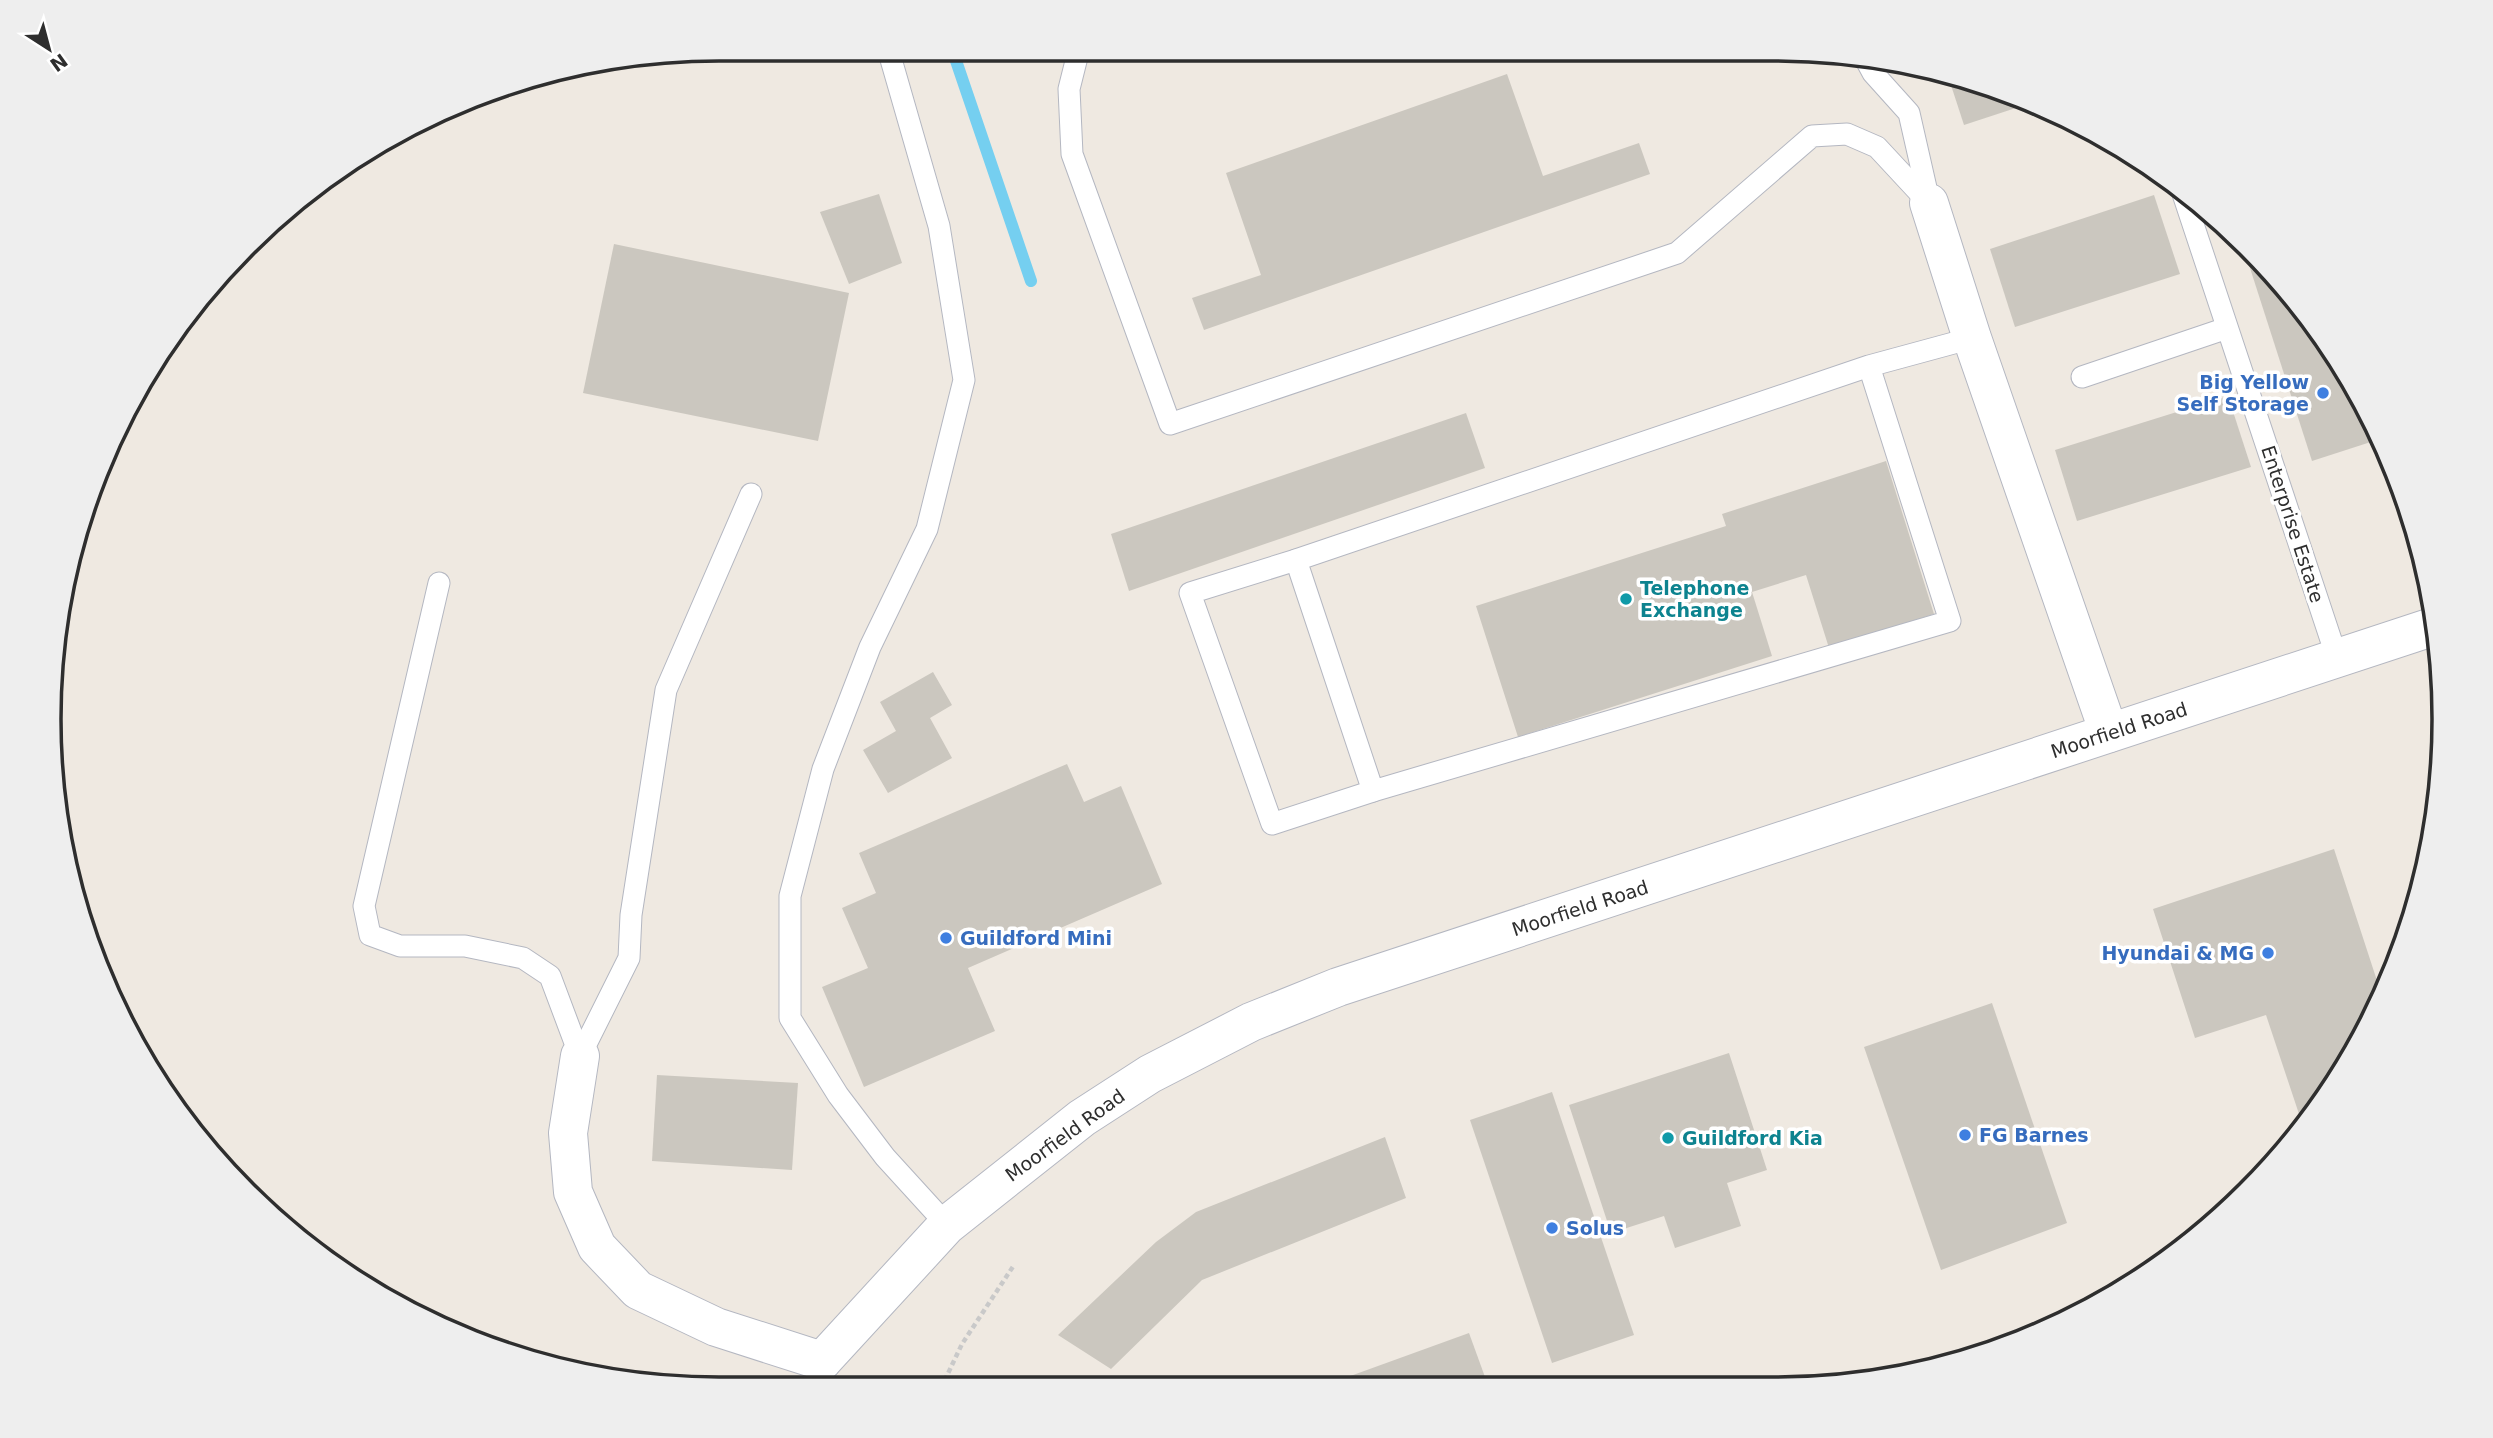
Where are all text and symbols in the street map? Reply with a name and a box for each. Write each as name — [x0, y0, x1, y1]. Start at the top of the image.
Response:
north arrow — [14, 14, 84, 84]
text: N — [46, 49, 72, 76]
place label: Big Yellow Self Storage — [2177, 371, 2309, 415]
marker: Big Yellow Self Storage — [2315, 385, 2331, 401]
street label: Enterprise Estate — [2257, 443, 2329, 605]
place label: Telephone Exchange — [1640, 577, 1749, 621]
marker: Telephone Exchange — [1618, 591, 1634, 607]
street label: Moorfield Road — [2048, 698, 2190, 762]
street label: Moorfield Road — [1509, 876, 1651, 940]
place label: Guildford Mini — [960, 927, 1112, 949]
marker: Guildford Mini — [938, 930, 954, 946]
place label: Hyundai & MG — [2101, 942, 2254, 964]
marker: Hyundai & MG — [2260, 945, 2276, 961]
street label: Moorfield Road — [1001, 1084, 1129, 1186]
place label: FG Barnes — [1979, 1124, 2089, 1146]
place label: Guildford Kia — [1682, 1127, 1823, 1149]
marker: FG Barnes — [1957, 1127, 1973, 1143]
marker: Guildford Kia — [1660, 1130, 1676, 1146]
place label: Solus — [1566, 1217, 1624, 1239]
marker: Solus — [1544, 1220, 1560, 1236]

